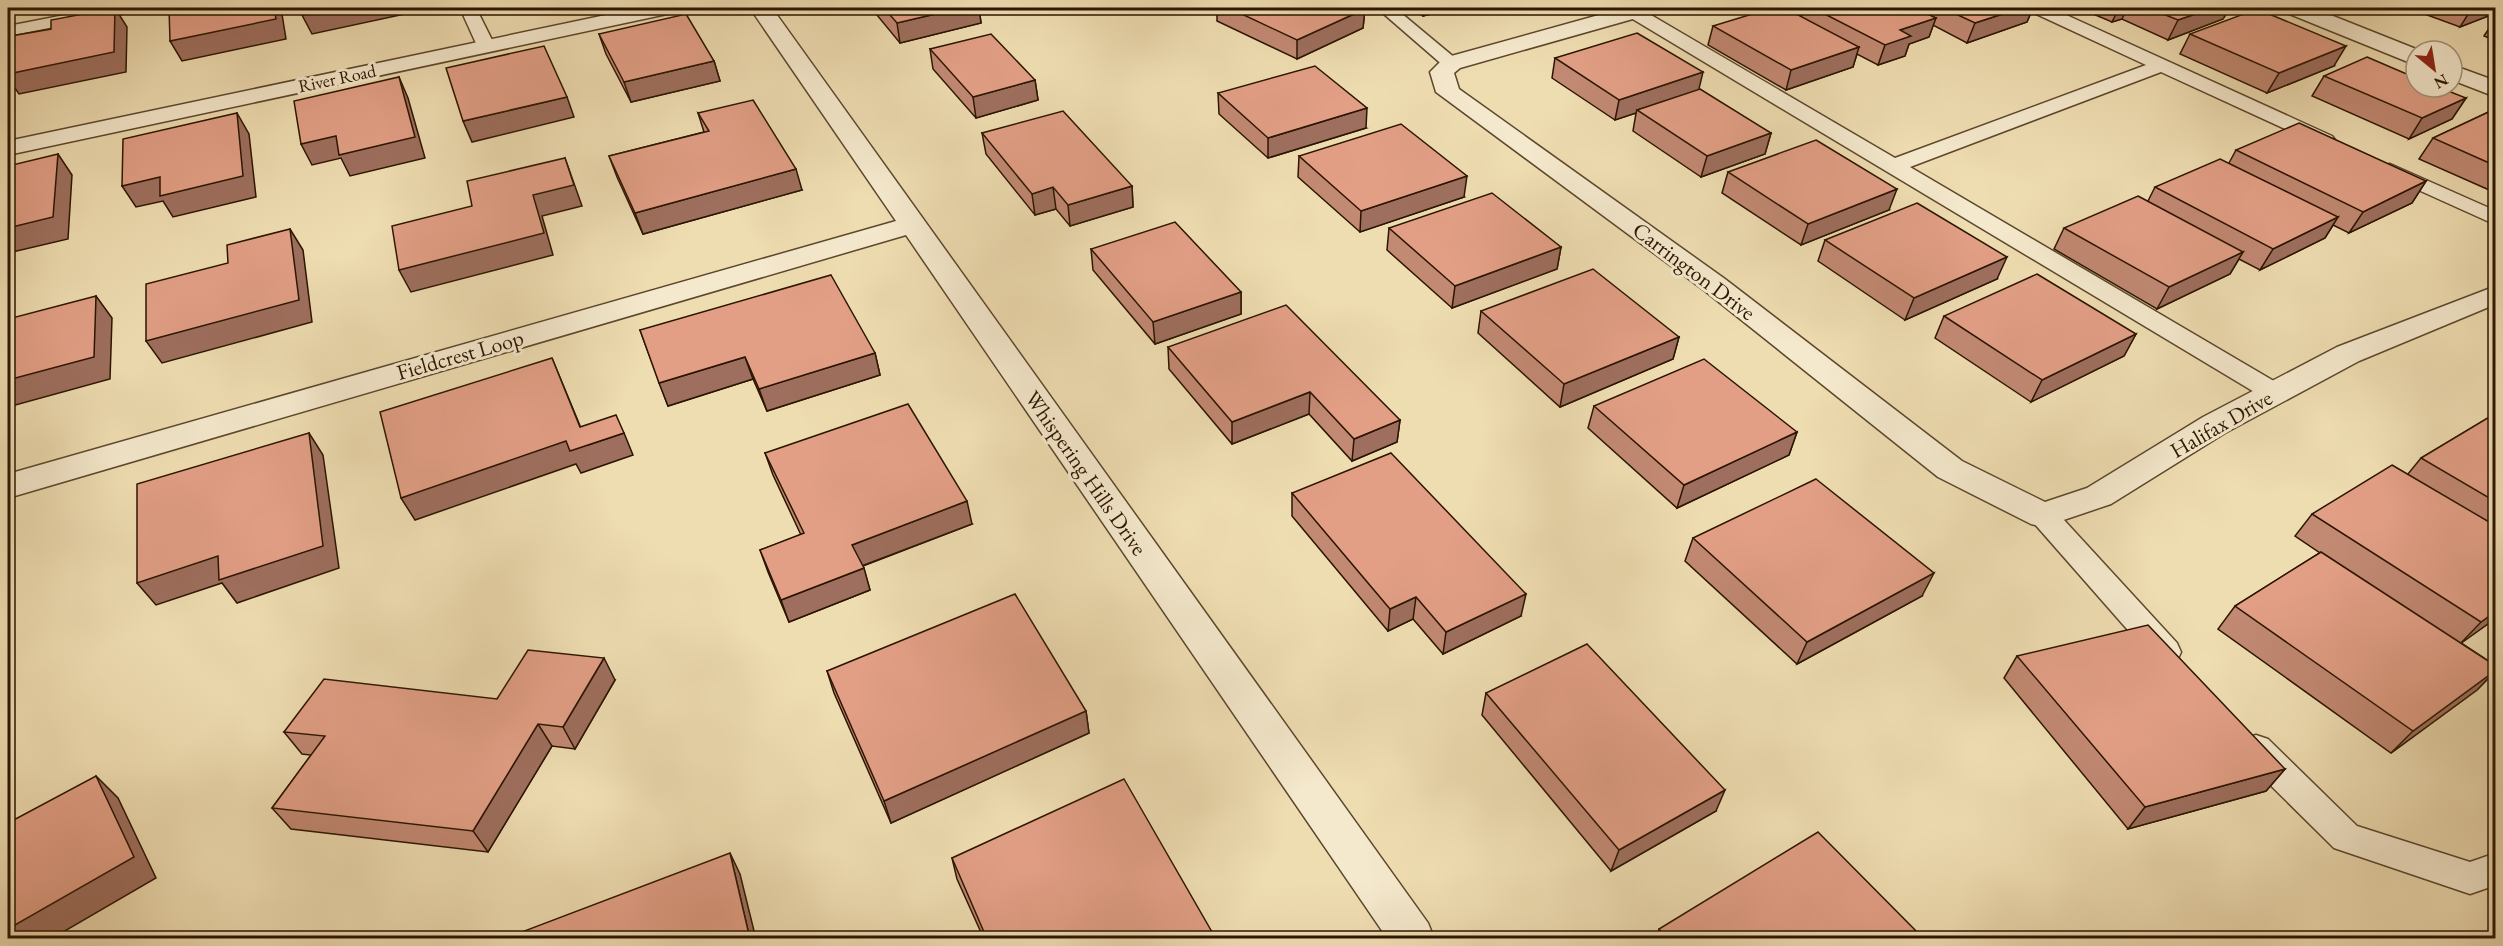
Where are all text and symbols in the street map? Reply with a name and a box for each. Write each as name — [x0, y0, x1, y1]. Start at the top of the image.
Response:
north arrow — [2404, 39, 2464, 99]
street label: River Road — [296, 58, 379, 97]
text: N — [2430, 69, 2452, 94]
street label: Carrington Drive — [1627, 215, 1762, 327]
street label: Fieldcrest Loop — [393, 323, 527, 387]
street label: Halifax Drive — [2165, 383, 2278, 465]
street label: Whispering Hills Drive — [1018, 385, 1154, 561]

